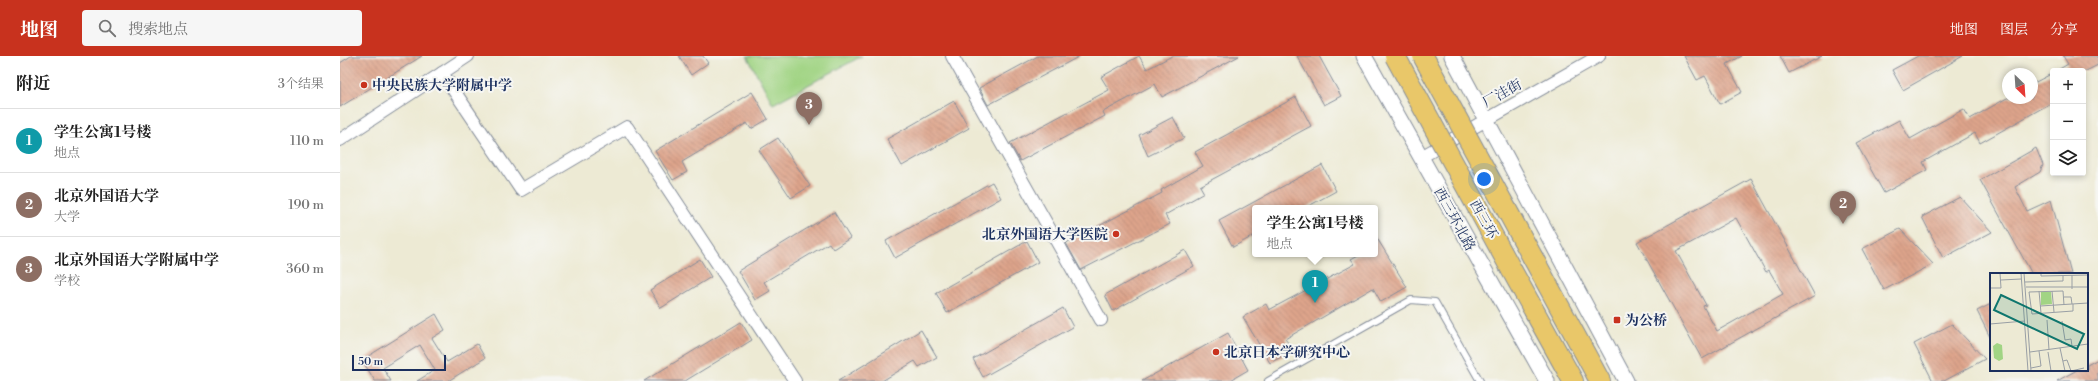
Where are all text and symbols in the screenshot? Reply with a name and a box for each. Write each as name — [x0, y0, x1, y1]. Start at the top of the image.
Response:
search box — [82, 10, 362, 46]
icon: search — [96, 17, 118, 39]
text: 地图 — [20, 18, 58, 42]
text: 搜索地点 — [128, 20, 188, 39]
text: 地图 — [1950, 21, 1978, 39]
text: 图层 — [2000, 21, 2028, 39]
text: 分享 — [2050, 21, 2078, 39]
north arrow — [2002, 68, 2038, 104]
map controls — [2050, 68, 2086, 176]
button: + — [2050, 68, 2086, 104]
text: 附近 — [16, 73, 50, 95]
text: 3个结果 — [278, 76, 324, 92]
street label: 厂洼街 — [1480, 76, 1525, 112]
place label: 中央民族大学附属中学 — [372, 77, 512, 95]
marker: 中央民族大学附属中学 — [359, 80, 369, 90]
pin: 3 — [796, 92, 822, 125]
button: − — [2050, 104, 2086, 140]
text: 学生公寓1号楼 — [54, 123, 151, 142]
text: 1 — [26, 133, 32, 149]
text: 110 m — [290, 133, 324, 149]
button: layers — [2050, 140, 2086, 176]
text: 地点 — [54, 145, 80, 161]
your location — [1474, 169, 1494, 189]
street label: 西三环北路 — [1429, 185, 1479, 254]
text: 北京外国语大学 — [54, 187, 159, 206]
pin: 2 — [1830, 191, 1856, 224]
text: 2 — [25, 197, 33, 213]
text: 190 m — [288, 197, 324, 213]
street label: 西三环 — [1465, 197, 1501, 242]
popup — [1252, 205, 1378, 257]
text: 大学 — [54, 209, 80, 225]
text: 学生公寓1号楼 — [1266, 214, 1364, 233]
place label: 北京外国语大学医院 — [982, 226, 1108, 244]
marker: 北京外国语大学医院 — [1111, 229, 1121, 239]
text: 地点 — [1266, 236, 1292, 252]
text: 北京外国语大学附属中学 — [54, 251, 219, 270]
text: 3 — [25, 261, 33, 277]
text: 360 m — [286, 261, 324, 277]
pin: 1 — [1302, 270, 1328, 303]
text: 学校 — [54, 273, 80, 289]
inset map — [1990, 273, 2088, 371]
place label: 为公桥 — [1625, 312, 1667, 330]
marker: 为公桥 — [1612, 315, 1622, 325]
place label: 北京日本学研究中心 — [1224, 344, 1350, 362]
marker: 北京日本学研究中心 — [1211, 347, 1221, 357]
scale bar — [352, 353, 446, 372]
text: 50 m — [358, 355, 383, 369]

